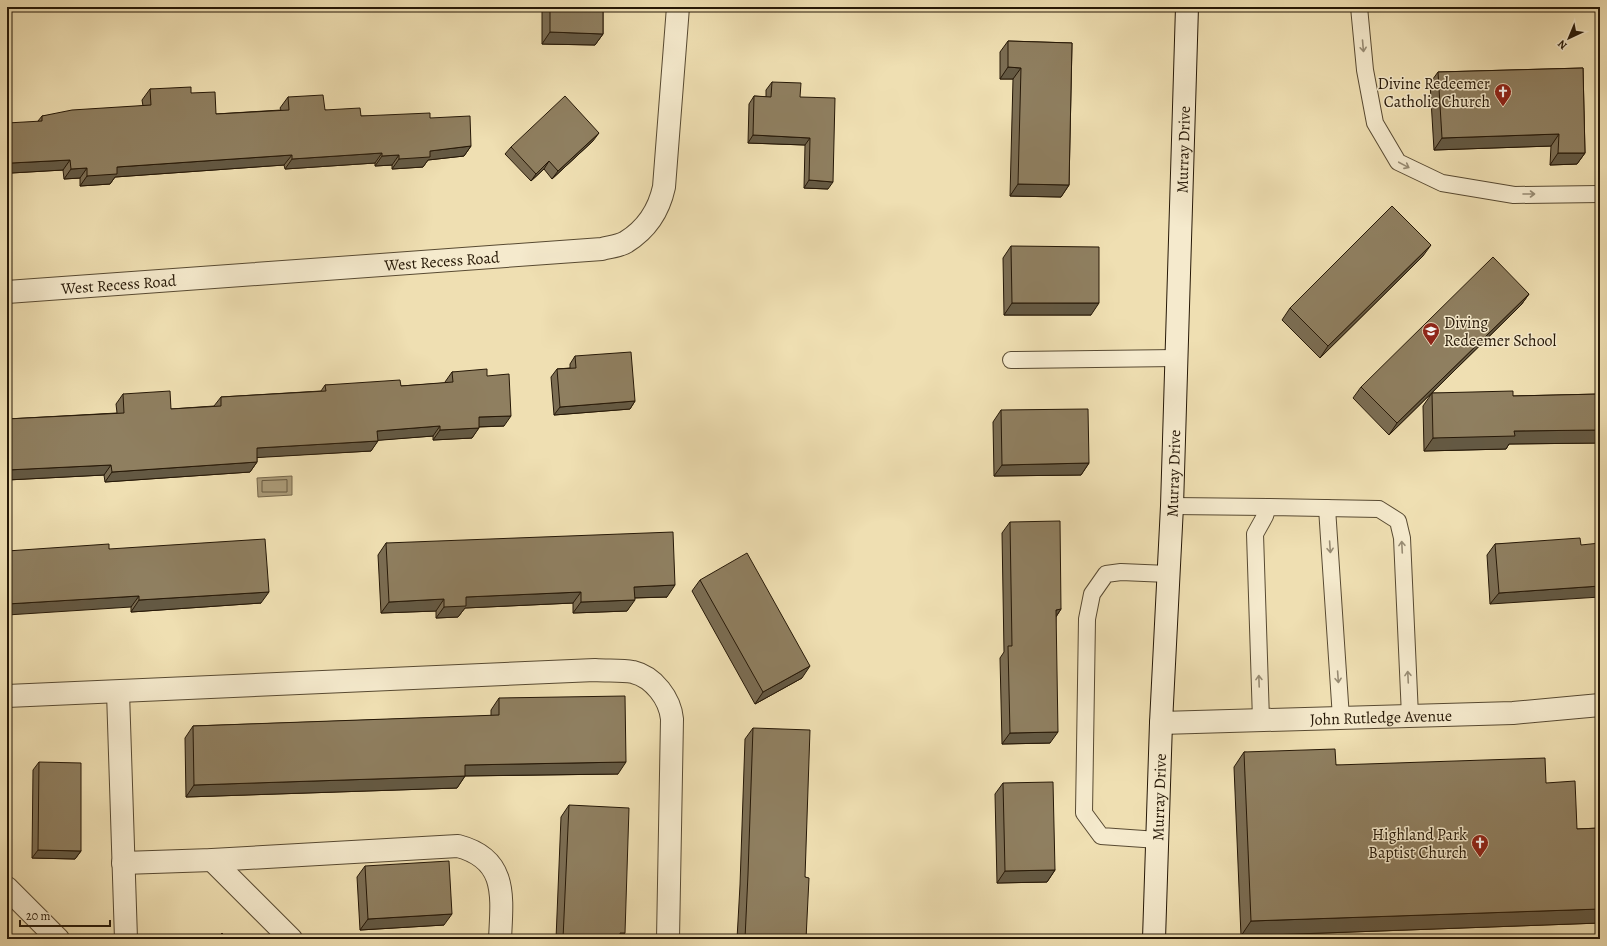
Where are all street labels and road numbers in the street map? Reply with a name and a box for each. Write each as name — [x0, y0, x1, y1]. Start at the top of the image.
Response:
street label: Murray Drive — [1171, 106, 1196, 194]
street label: West Recess Road — [383, 246, 501, 277]
street label: West Recess Road — [59, 270, 178, 300]
street label: Murray Drive — [1161, 429, 1186, 518]
street label: John Rutledge Avenue — [1310, 705, 1452, 731]
street label: Murray Drive — [1147, 753, 1172, 841]

